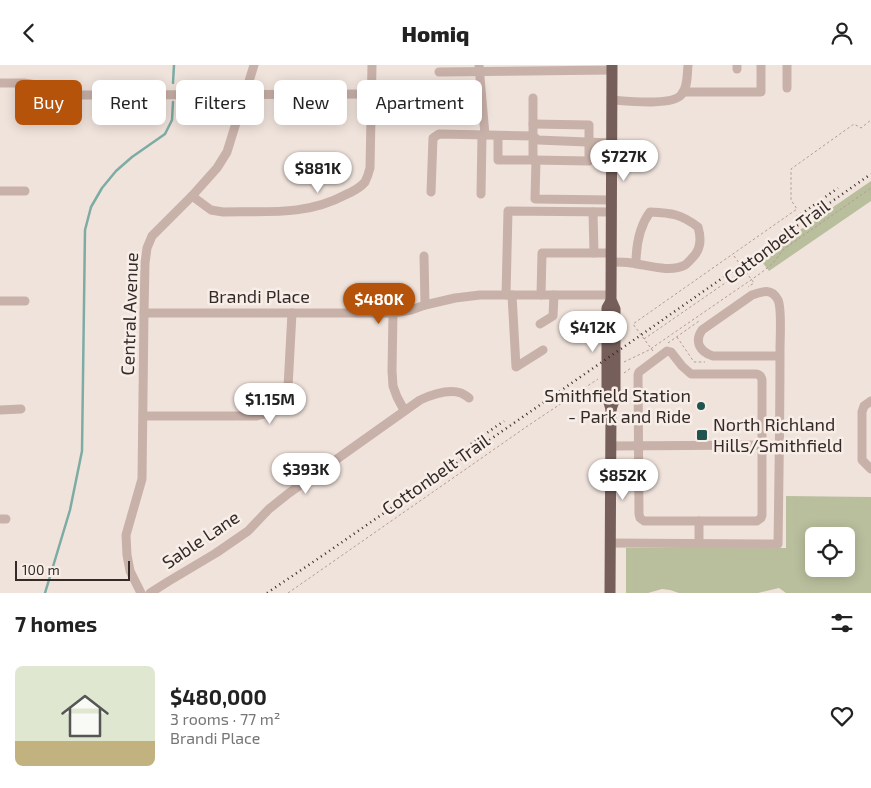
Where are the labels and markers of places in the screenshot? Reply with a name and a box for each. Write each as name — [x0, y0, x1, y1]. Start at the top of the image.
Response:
pin: $727K — [589, 139, 659, 182]
pin: $881K — [283, 151, 353, 194]
pin: $480K — [344, 283, 414, 325]
pin: $412K — [558, 311, 628, 353]
pin: $1.15M — [229, 383, 311, 425]
place label: Smithfield Station - Park and Ride — [544, 384, 691, 427]
marker: Smithfield Station - Park and Ride — [695, 400, 707, 412]
place label: North Richland Hills/Smithfield — [713, 413, 843, 456]
marker: North Richland Hills/Smithfield — [695, 428, 709, 442]
pin: $393K — [271, 453, 341, 495]
pin: $852K — [588, 459, 658, 501]

